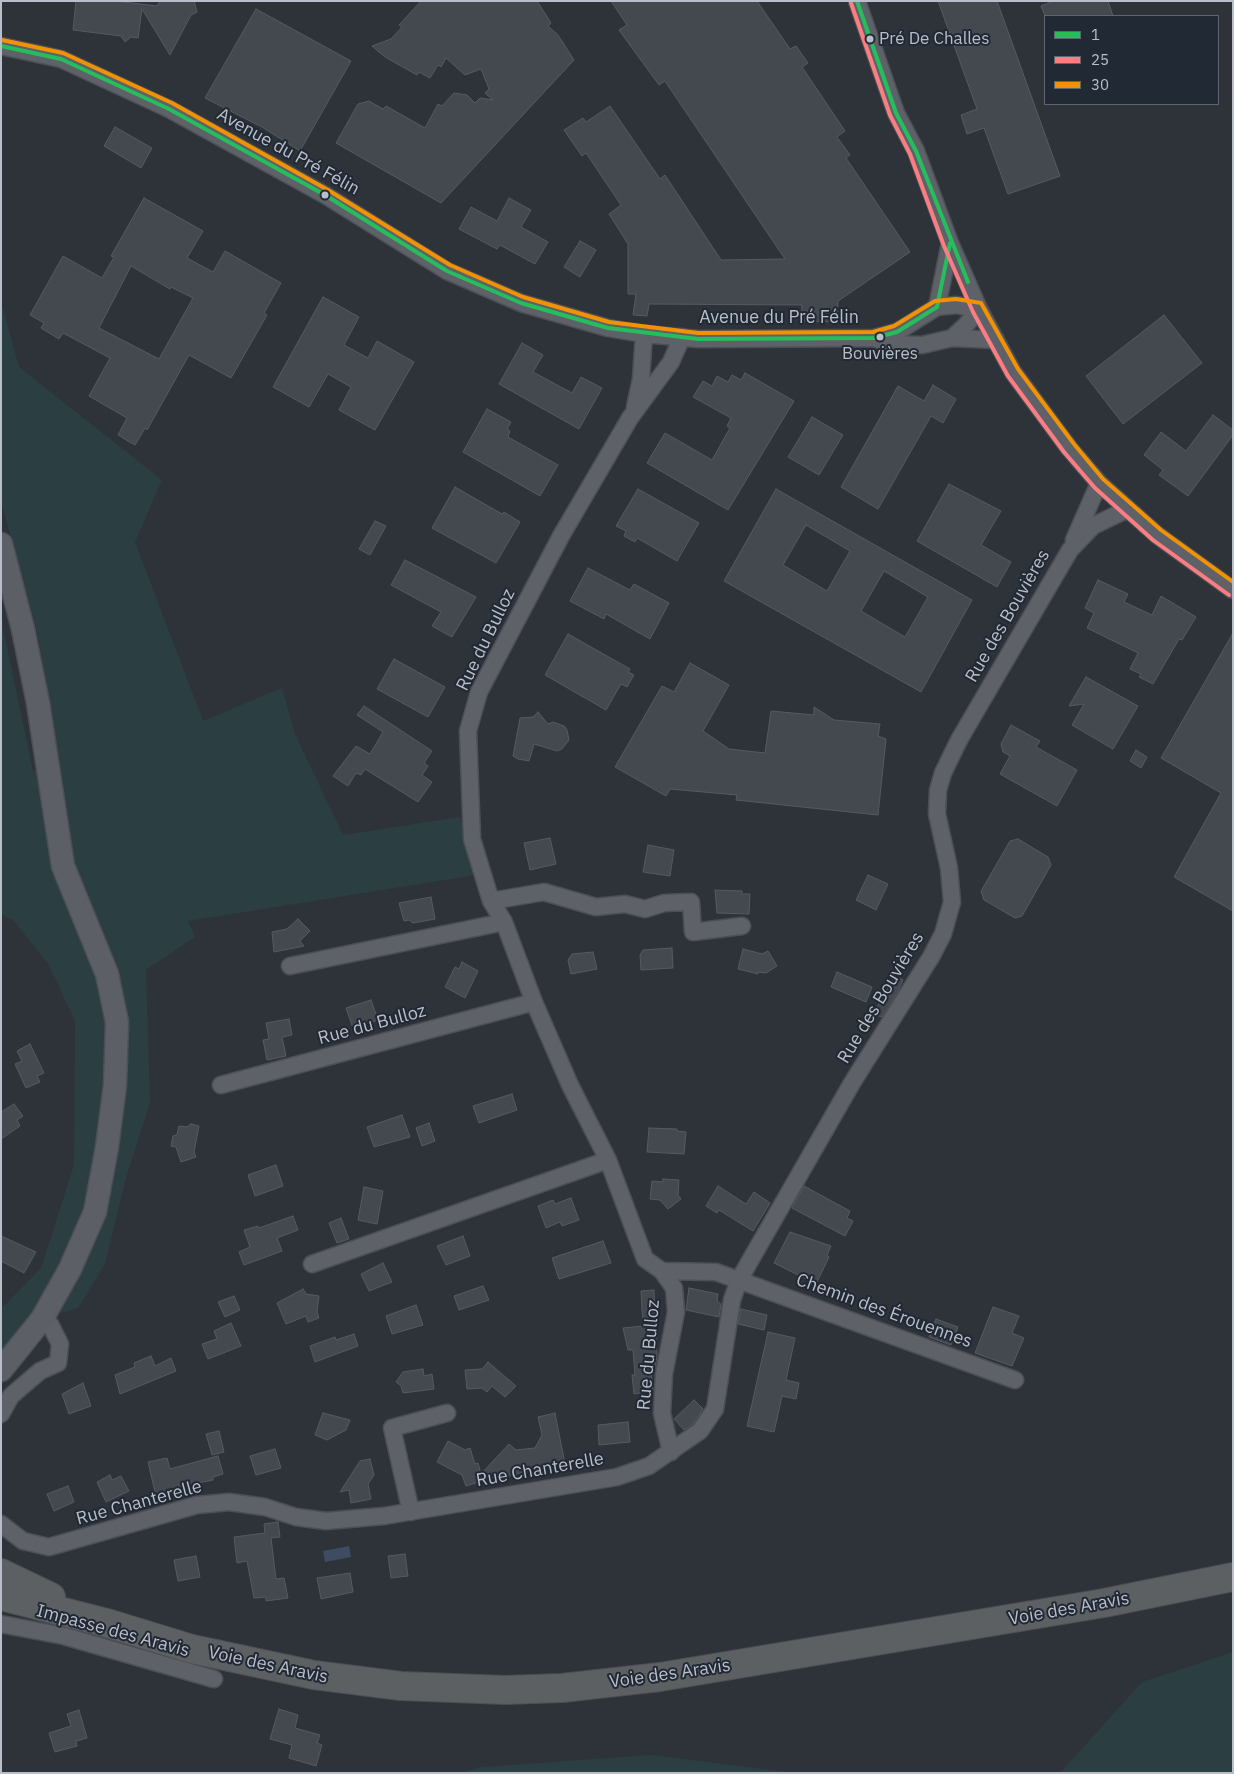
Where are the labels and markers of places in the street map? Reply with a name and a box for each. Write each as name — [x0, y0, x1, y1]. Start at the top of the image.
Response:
place label: Pré De Challes — [879, 29, 989, 49]
marker: Pré De Challes — [865, 34, 875, 44]
unlabelled marker — [320, 190, 330, 200]
marker: Bouvières — [875, 332, 885, 342]
place label: Bouvières — [842, 344, 918, 364]

